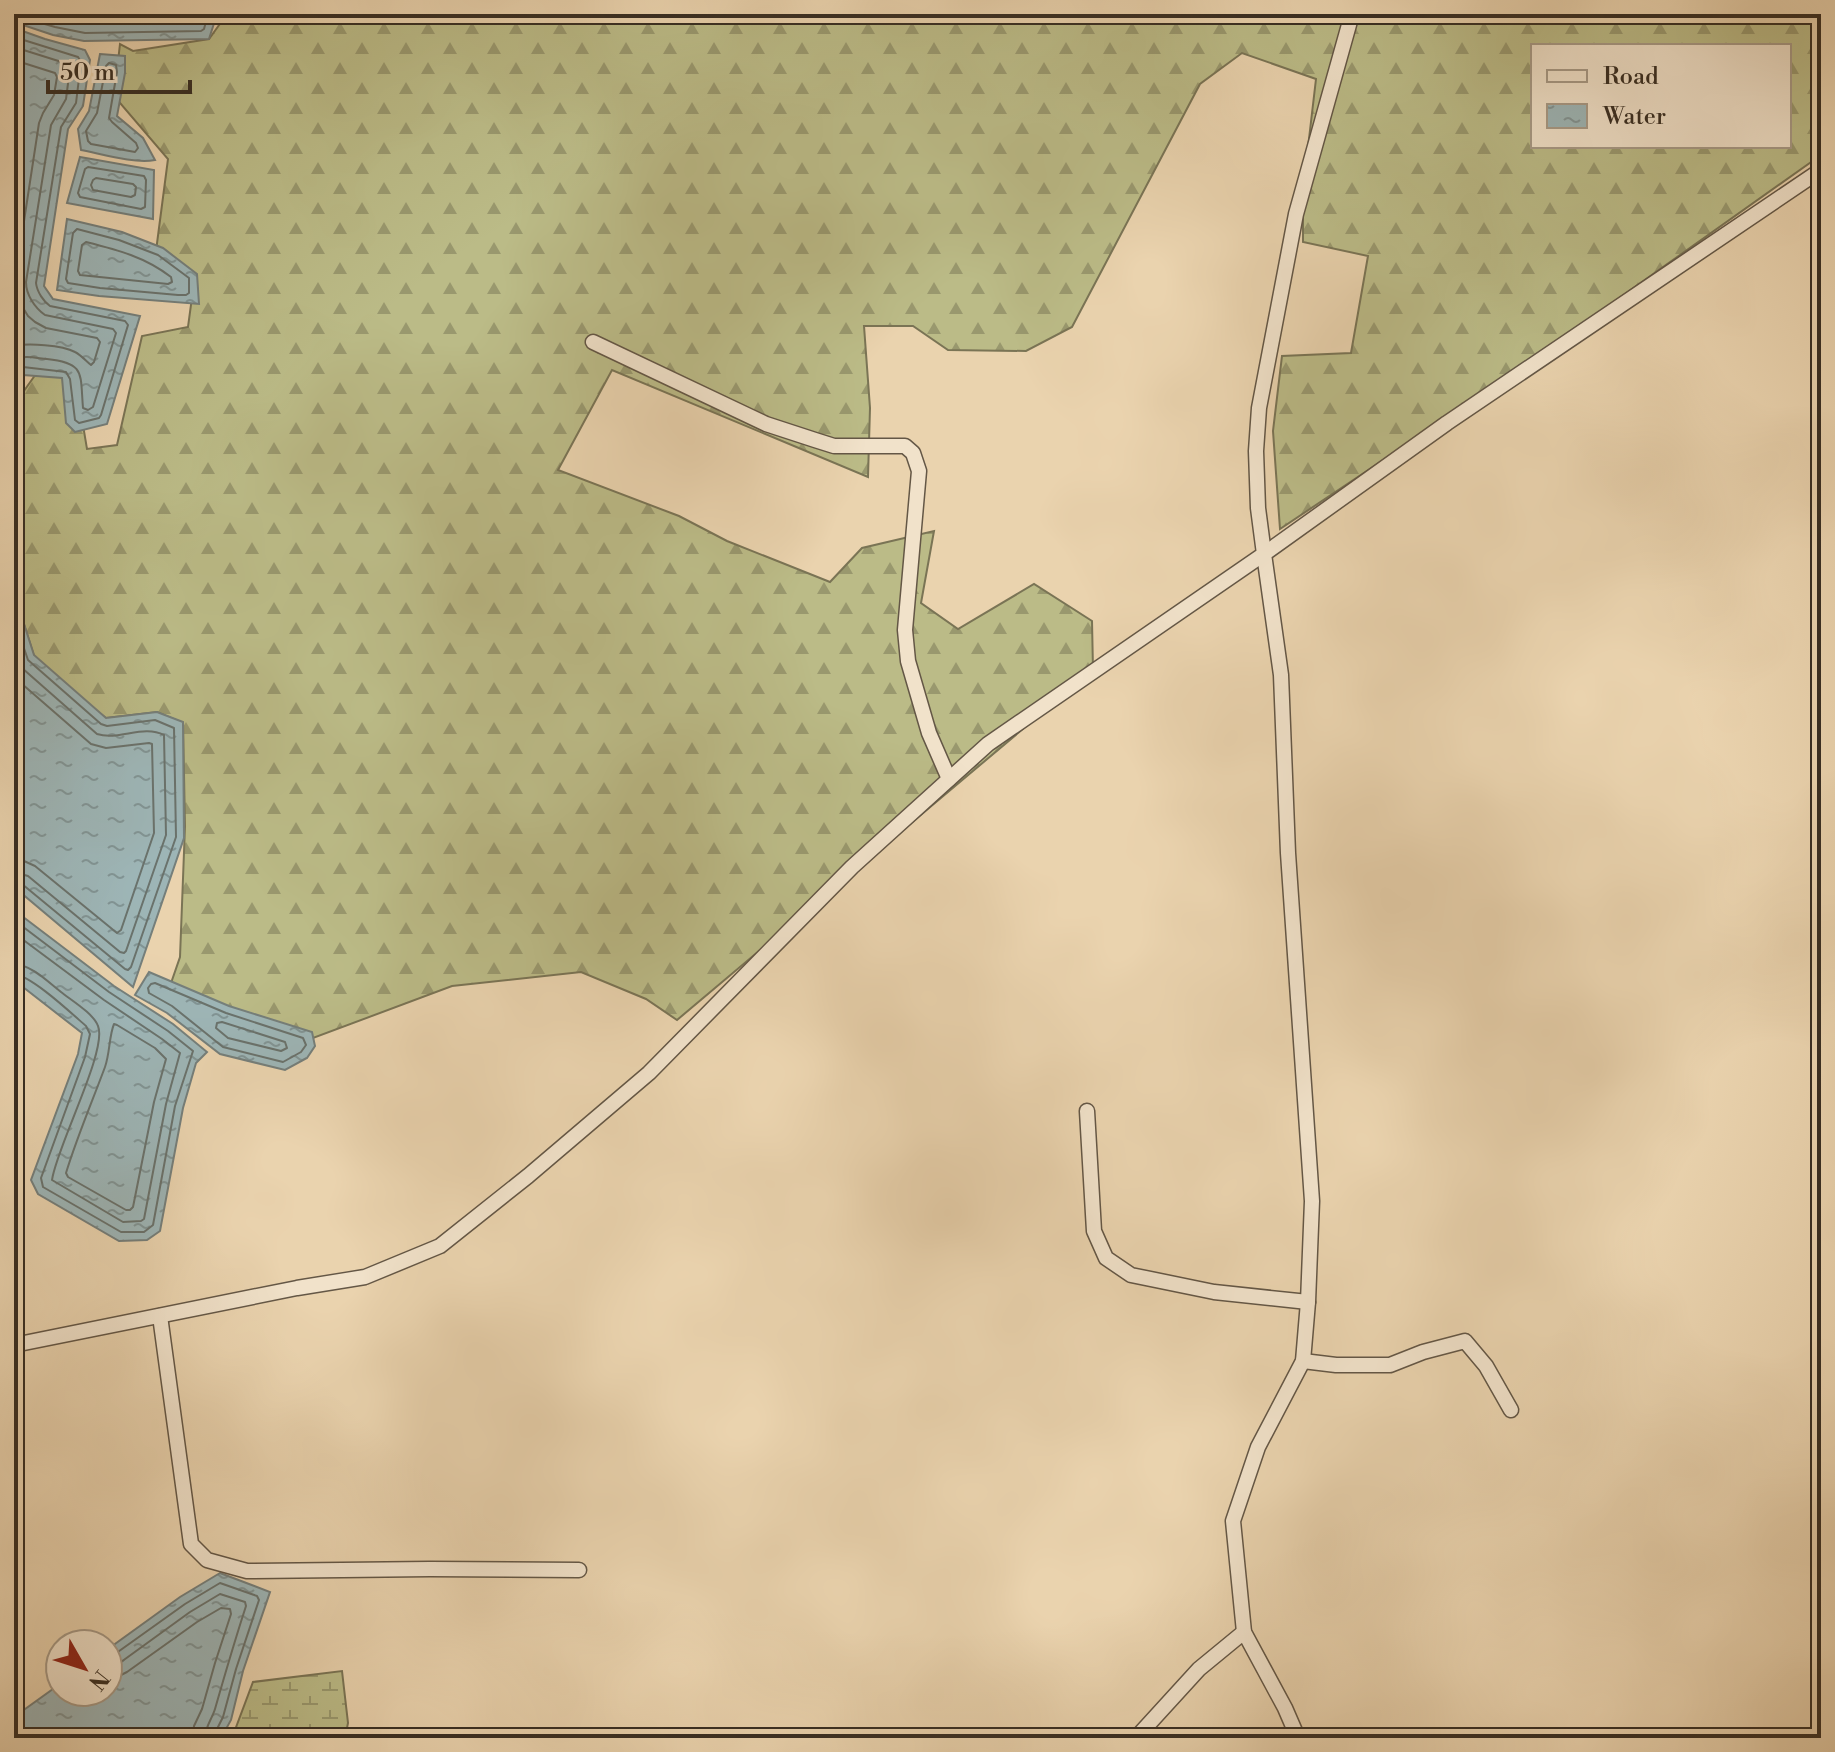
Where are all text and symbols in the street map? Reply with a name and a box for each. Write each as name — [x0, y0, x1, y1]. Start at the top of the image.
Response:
scale bar — [48, 44, 190, 94]
legend — [1531, 44, 1791, 148]
text: 50 m — [60, 58, 115, 88]
text: Road — [1603, 62, 1659, 92]
text: Water — [1602, 102, 1666, 132]
north arrow — [44, 1628, 124, 1708]
text: N — [82, 1664, 114, 1695]

